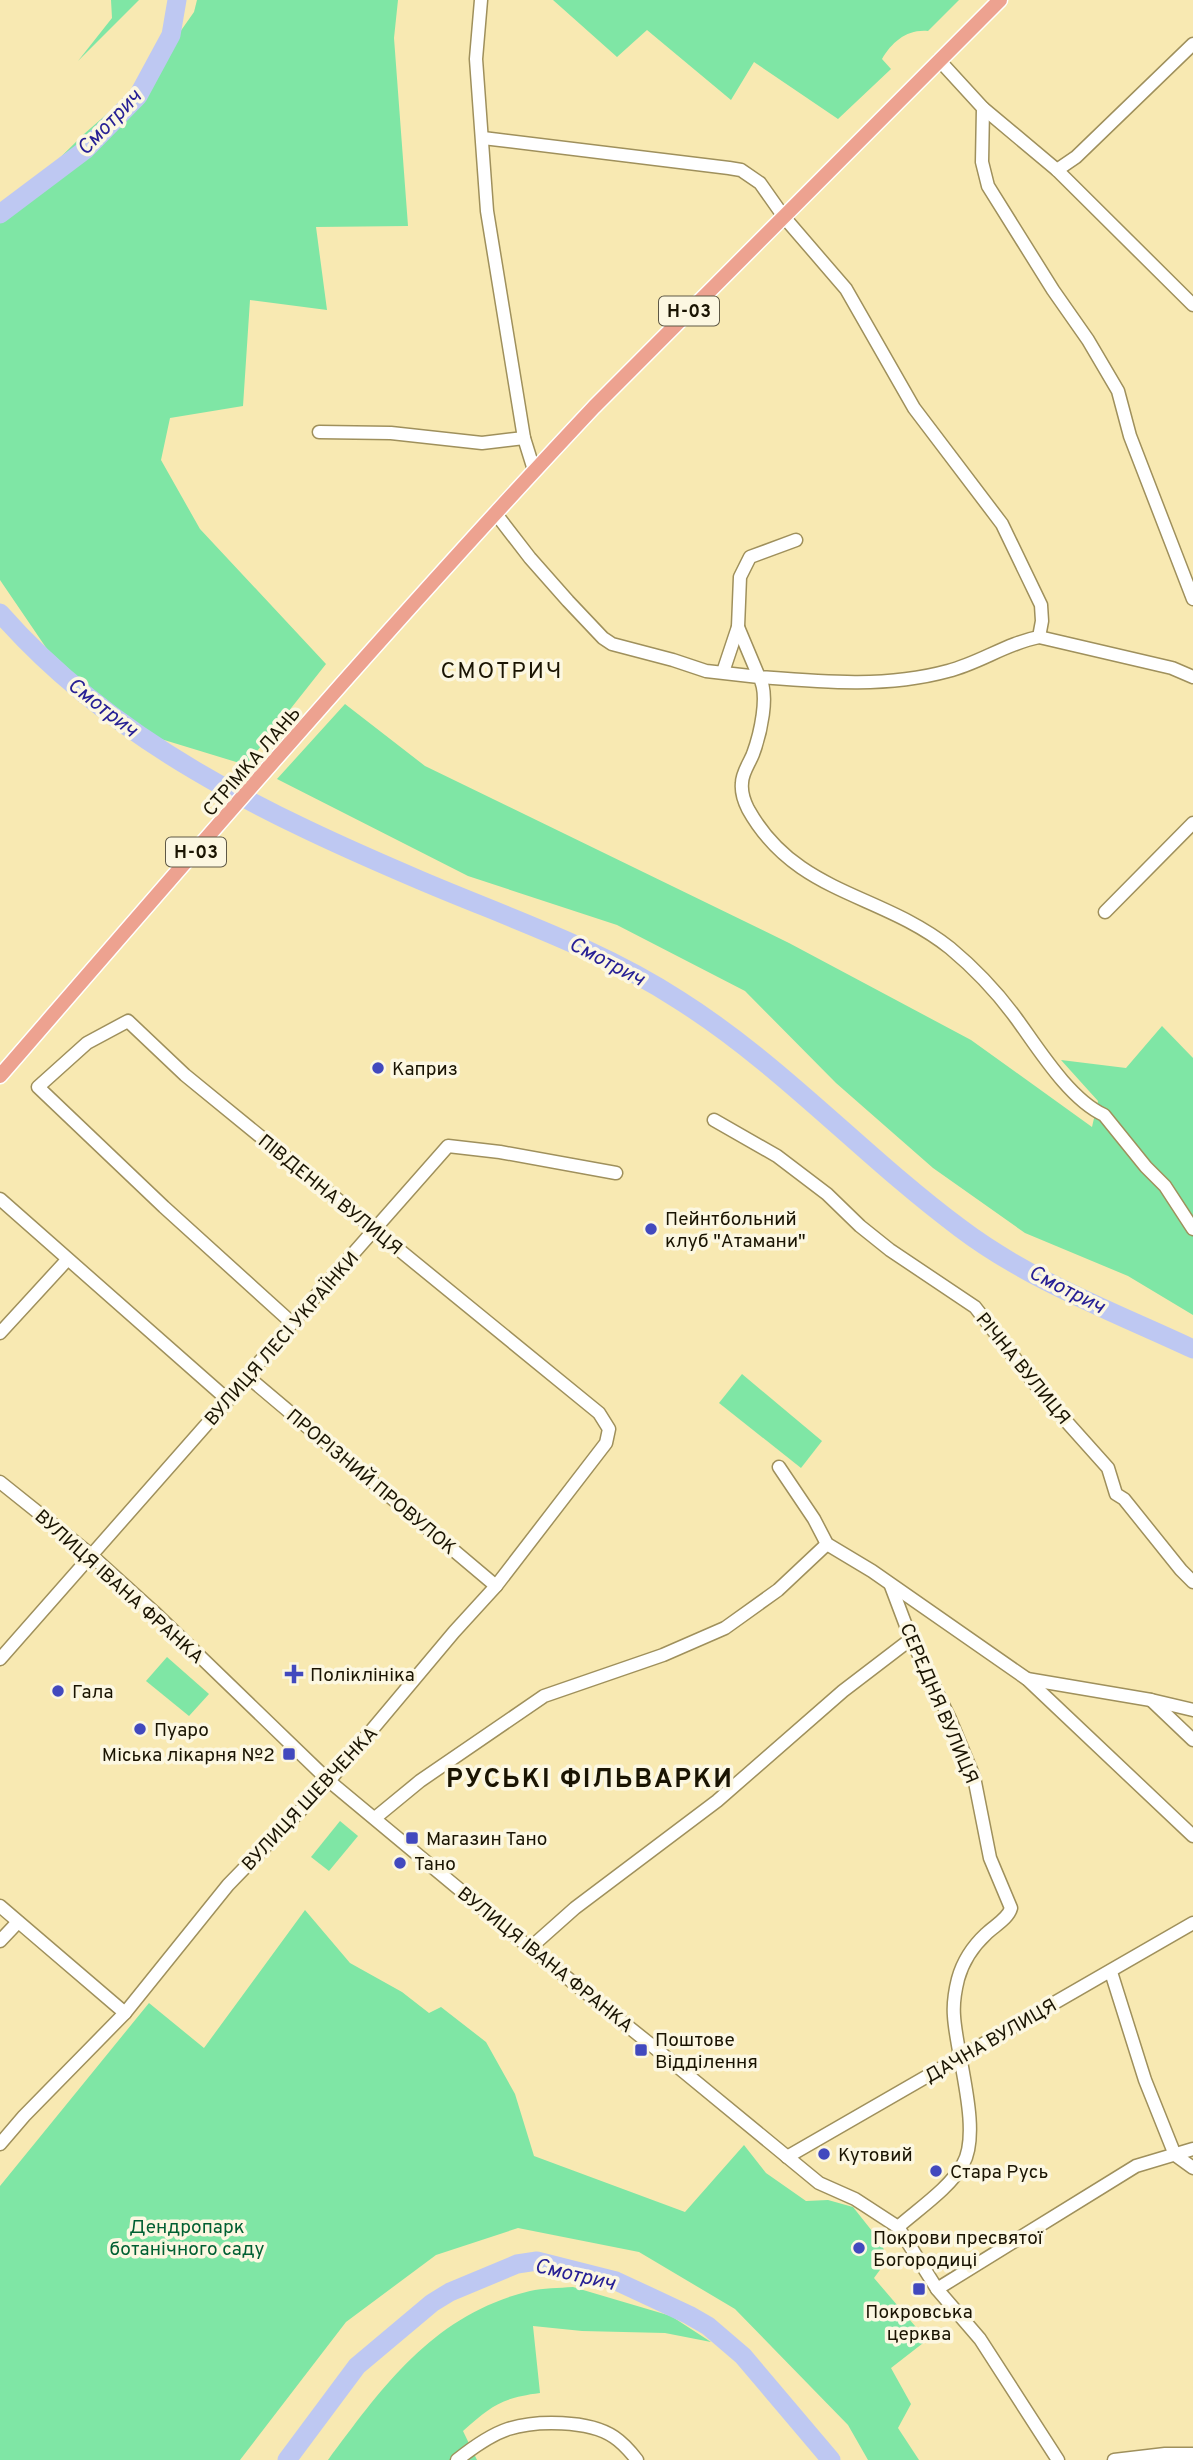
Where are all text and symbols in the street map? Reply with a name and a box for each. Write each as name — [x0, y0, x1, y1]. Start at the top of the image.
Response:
water label: Смотрич — [72, 84, 149, 162]
road number: Н-03 — [659, 296, 719, 326]
district label: СМОТРИЧ — [440, 658, 564, 687]
water label: Смотрич — [61, 672, 143, 744]
street label: СТРІМКА ЛАНЬ — [198, 703, 307, 822]
road number: Н-03 — [166, 838, 226, 866]
water label: Смотрич — [564, 931, 649, 994]
place label: Каприз — [392, 1058, 458, 1082]
marker: Каприз — [370, 1060, 386, 1076]
street label: ПІВДЕННА ВУЛИЦЯ — [253, 1130, 407, 1261]
place label: Пейнтбольний клуб "Атамани" — [665, 1208, 806, 1254]
marker: Пейнтбольний клуб "Атамани" — [643, 1221, 659, 1237]
street label: ВУЛИЦЯ ЛЕСІ УКРАЇНКИ — [199, 1246, 365, 1431]
water label: Смотрич — [1024, 1260, 1110, 1321]
street label: РІЧНА ВУЛИЦЯ — [970, 1308, 1075, 1430]
street label: ПРОРІЗНИЙ ПРОВУЛОК — [281, 1404, 461, 1561]
street label: ВУЛИЦЯ ІВАНА ФРАНКА — [29, 1505, 208, 1670]
street label: СЕРЕДНЯ ВУЛИЦЯ — [893, 1620, 983, 1788]
marker: Поліклініка — [284, 1664, 304, 1684]
place label: Поліклініка — [310, 1664, 415, 1688]
place label: Гала — [72, 1681, 114, 1705]
marker: Гала — [50, 1683, 66, 1699]
place label: Пуаро — [154, 1719, 209, 1743]
marker: Пуаро — [132, 1721, 148, 1737]
street label: ВУЛИЦЯ ШЕВЧЕНКА — [237, 1722, 384, 1877]
place label: Міська лікарня №2 — [102, 1744, 275, 1768]
marker: Міська лікарня №2 — [281, 1746, 297, 1762]
district label: РУСЬКІ ФІЛЬВАРКИ — [446, 1764, 734, 1797]
place label: Магазин Тано — [426, 1828, 547, 1852]
marker: Магазин Тано — [404, 1830, 420, 1846]
place label: Тано — [414, 1853, 456, 1877]
marker: Тано — [392, 1855, 408, 1871]
street label: ВУЛИЦЯ ІВАНА ФРАНКА — [452, 1882, 638, 2039]
street label: ДАЧНА ВУЛИЦЯ — [920, 1994, 1062, 2089]
place label: Поштове Відділення — [655, 2029, 758, 2075]
marker: Поштове Відділення — [633, 2042, 649, 2058]
place label: Кутовий — [838, 2144, 913, 2168]
marker: Кутовий — [816, 2146, 832, 2162]
place label: Стара Русь — [950, 2161, 1048, 2185]
marker: Стара Русь — [928, 2163, 944, 2179]
park label: Дендропарк ботанічного саду — [109, 2216, 265, 2262]
place label: Покрови пресвятої Богородиці — [873, 2227, 1044, 2273]
marker: Покрови пресвятої Богородиці — [851, 2240, 867, 2256]
water label: Смотрич — [532, 2253, 618, 2298]
marker: Покровська церква — [911, 2281, 927, 2297]
place label: Покровська церква — [865, 2301, 973, 2347]

